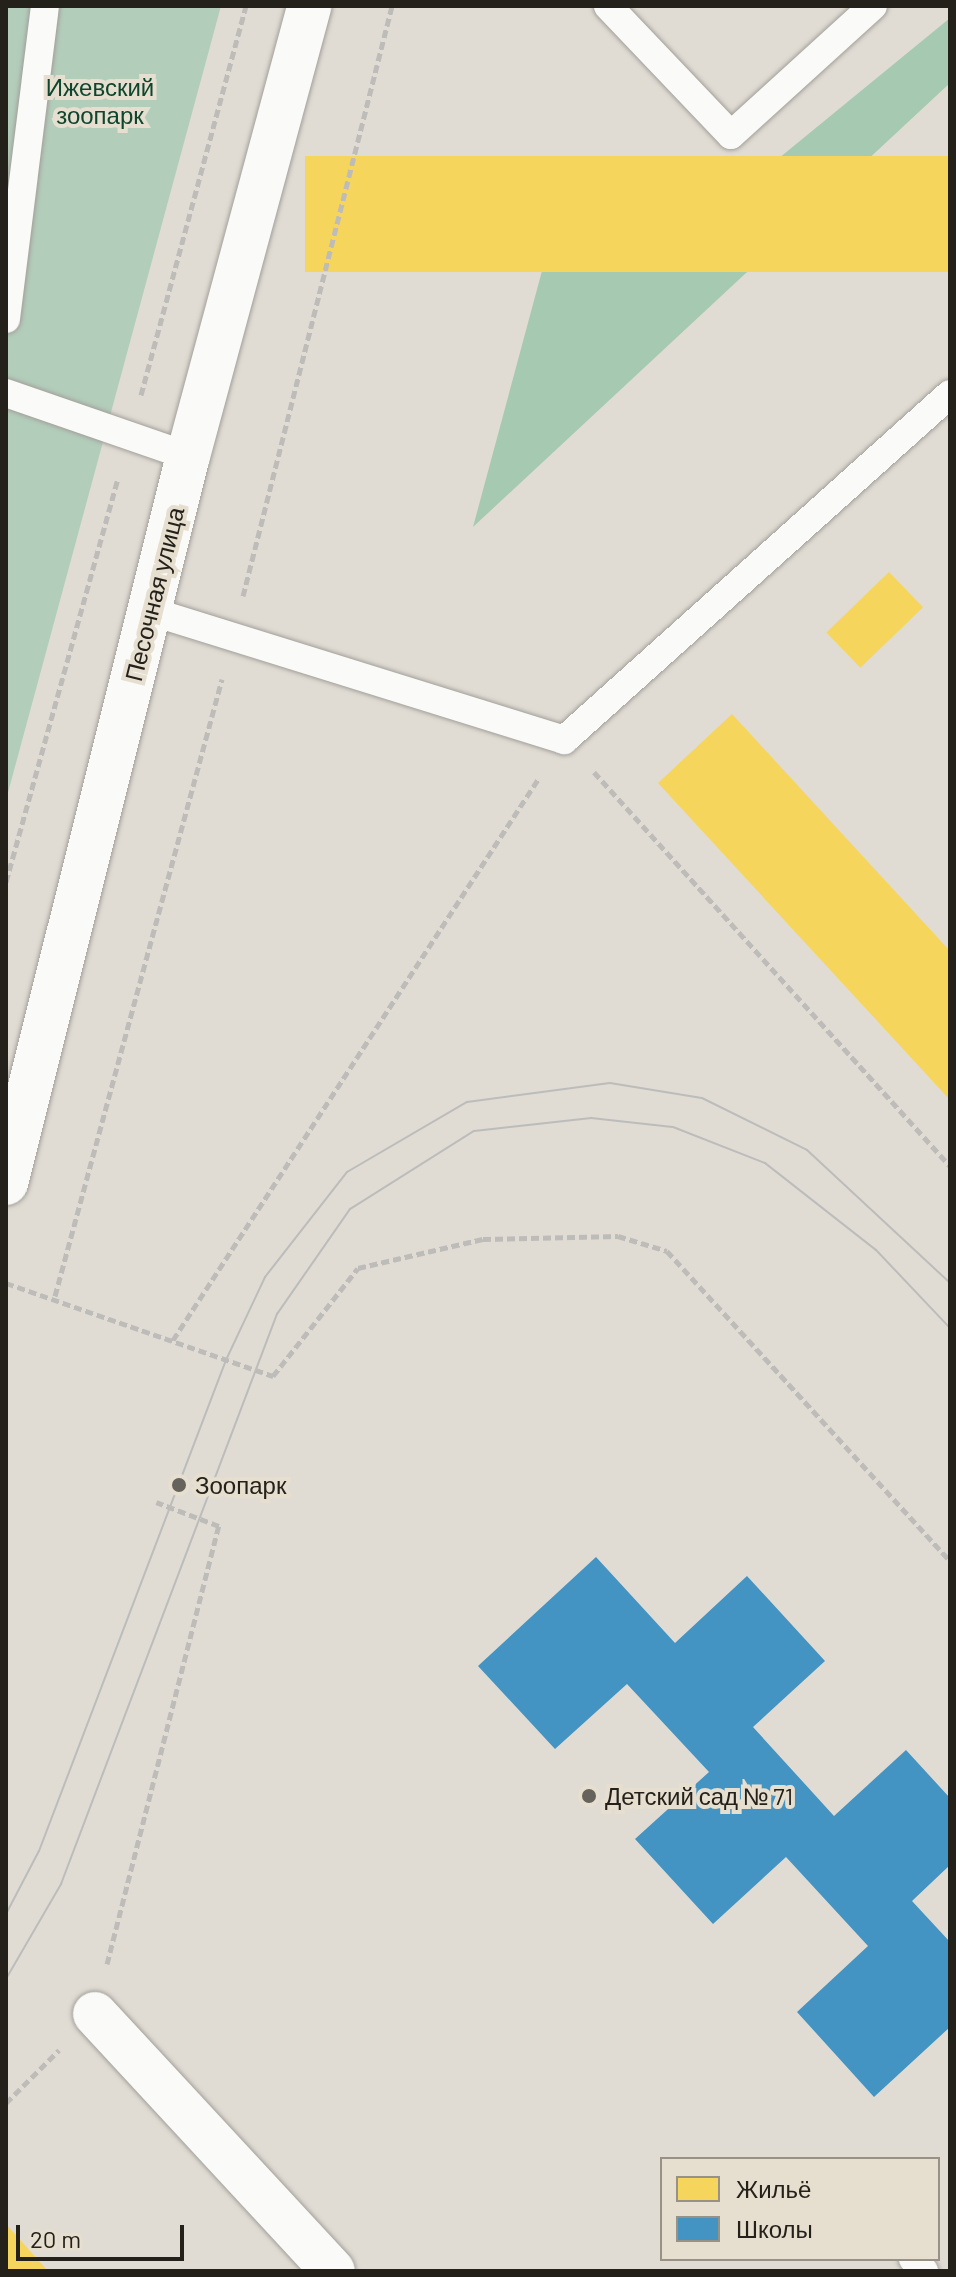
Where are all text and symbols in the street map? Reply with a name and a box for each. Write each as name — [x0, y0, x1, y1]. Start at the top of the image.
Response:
park label: Ижевский зоопарк — [46, 73, 154, 129]
street label: Песочная улица — [118, 504, 190, 684]
place label: Зоопарк — [195, 1471, 286, 1499]
marker: Зоопарк — [170, 1476, 188, 1494]
place label: Детский сад № 71 — [605, 1782, 793, 1810]
marker: Детский сад № 71 — [580, 1787, 598, 1805]
legend — [660, 2157, 940, 2261]
text: Жильё — [736, 2174, 811, 2203]
scale bar — [20, 2209, 188, 2259]
text: Школы — [736, 2214, 813, 2243]
text: 20 m — [30, 2224, 81, 2253]

